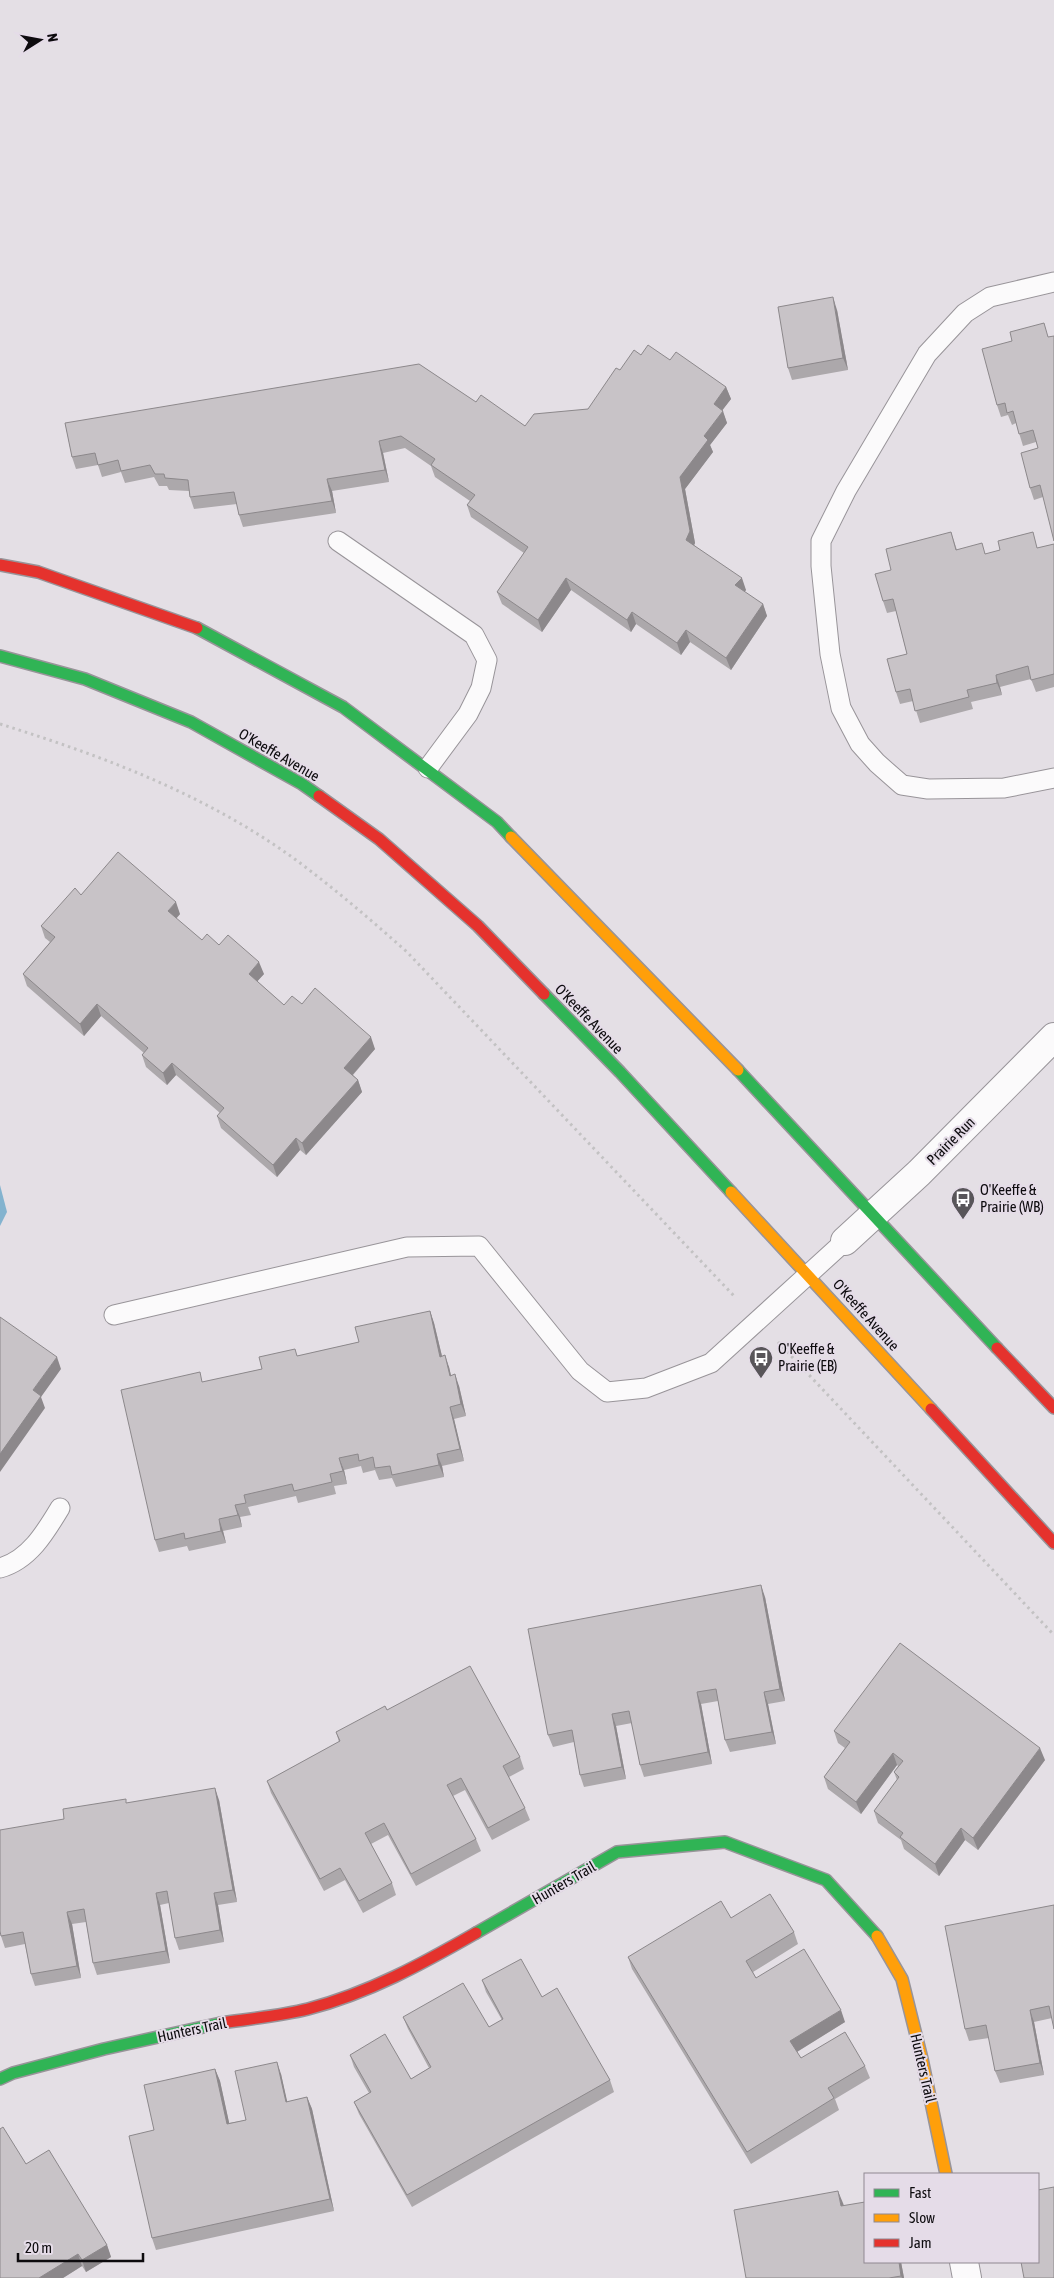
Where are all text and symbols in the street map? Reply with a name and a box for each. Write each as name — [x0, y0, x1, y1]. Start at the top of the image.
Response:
north arrow — [15, 15, 65, 65]
text: N — [44, 32, 61, 43]
street label: O'Keeffe Avenue — [236, 725, 323, 785]
street label: O'Keeffe Avenue — [552, 980, 627, 1057]
street label: Prairie Run — [923, 1113, 978, 1168]
place label: O'Keeffe & Prairie (WB) — [980, 1181, 1044, 1215]
bus stop icon: O'Keeffe & Prairie (WB) — [950, 1186, 976, 1220]
street label: O'Keeffe Avenue — [830, 1275, 903, 1354]
place label: O'Keeffe & Prairie (EB) — [778, 1340, 837, 1374]
bus stop icon: O'Keeffe & Prairie (EB) — [748, 1345, 774, 1379]
street label: Hunters Trail — [529, 1858, 598, 1907]
street label: Hunters Trail — [156, 2014, 228, 2045]
street label: Hunters Trail — [907, 2032, 940, 2104]
legend — [864, 2173, 1039, 2263]
text: Fast — [909, 2184, 931, 2201]
text: Slow — [909, 2209, 935, 2226]
scale bar — [18, 2230, 142, 2262]
text: Jam — [909, 2234, 932, 2251]
text: 20 m — [25, 2239, 52, 2256]

